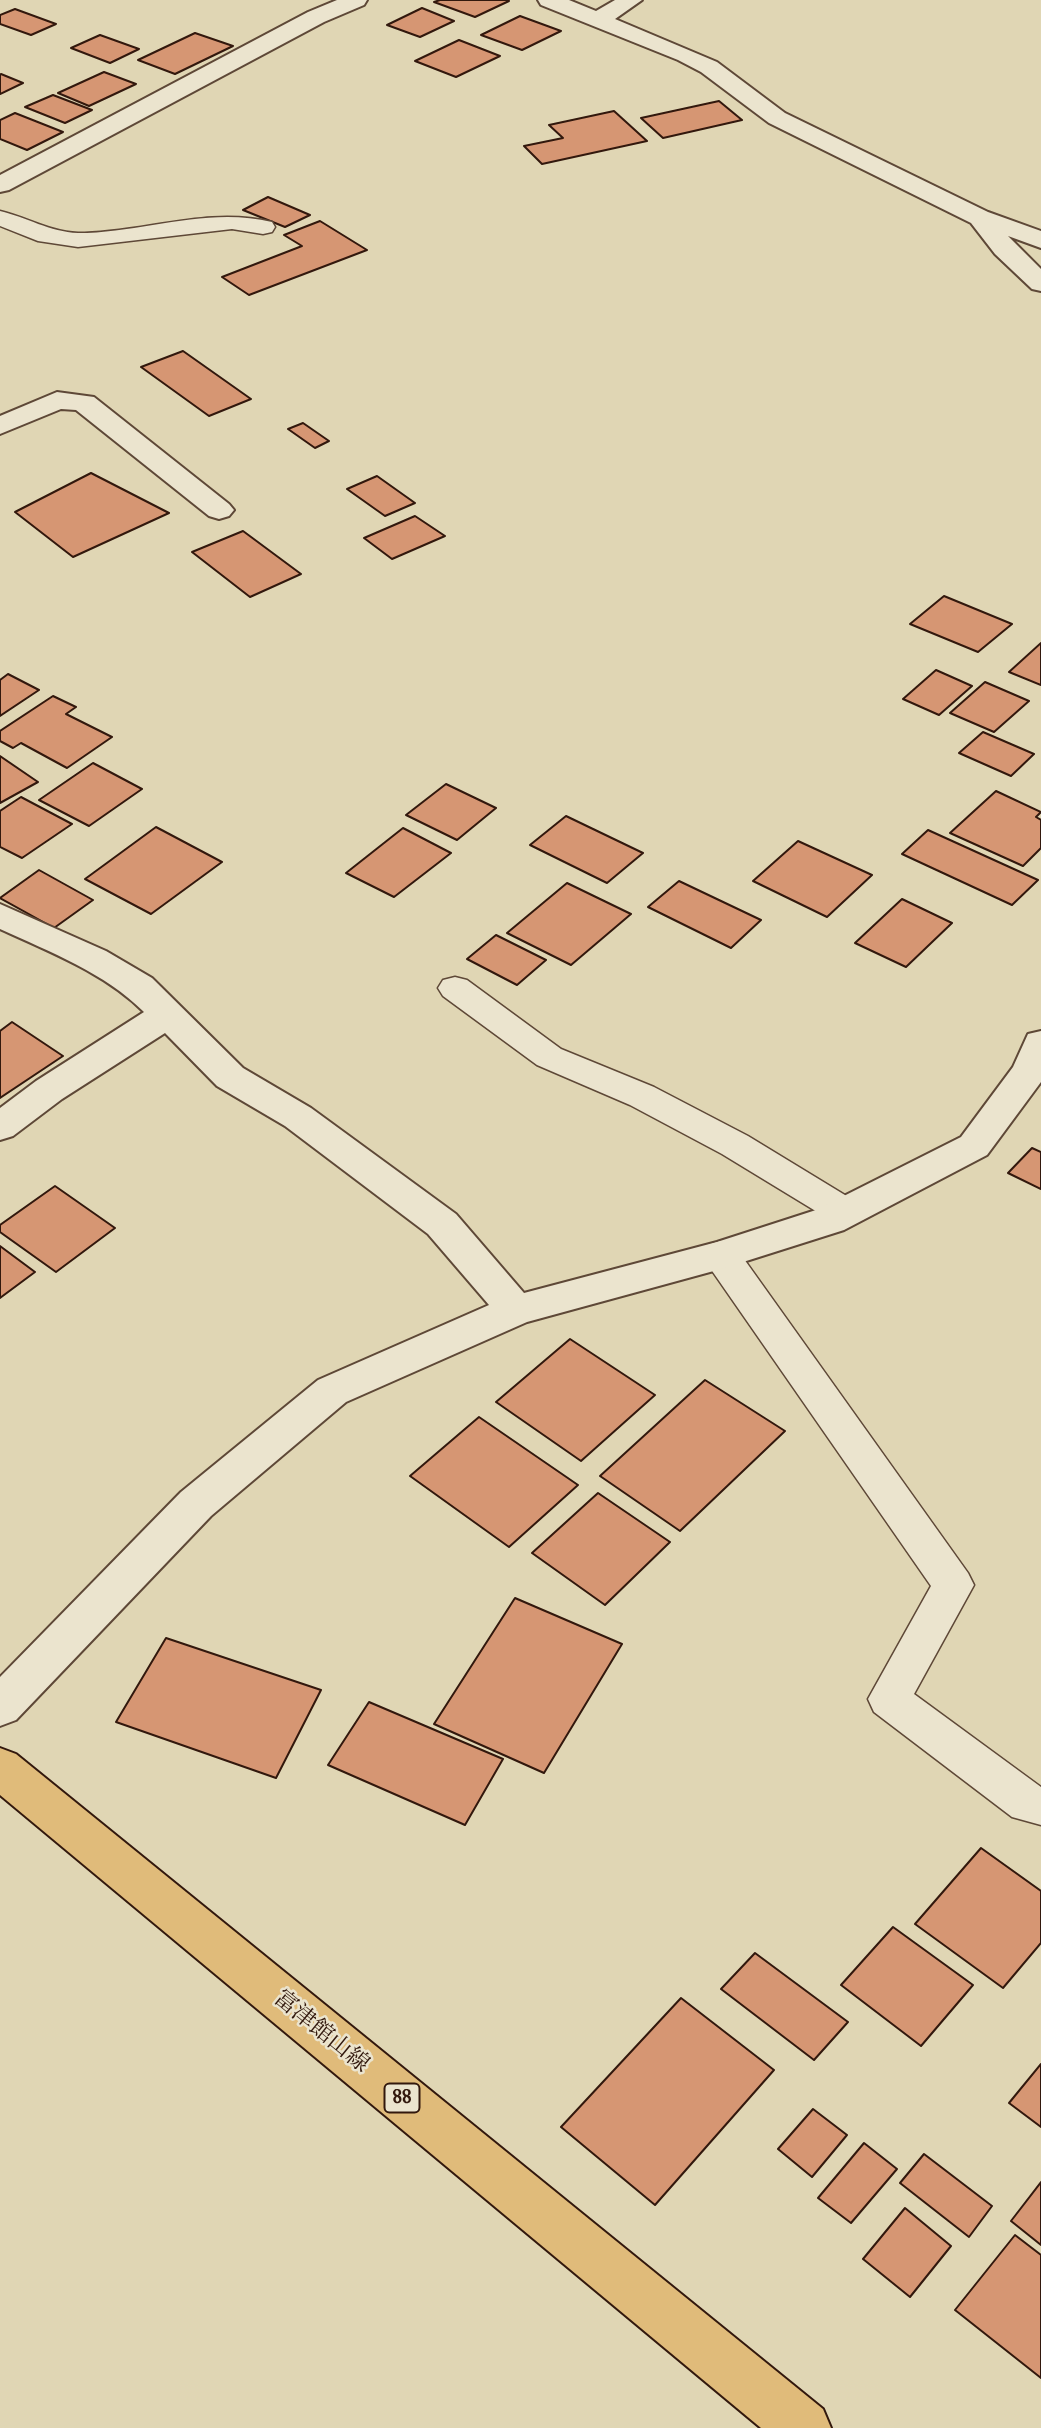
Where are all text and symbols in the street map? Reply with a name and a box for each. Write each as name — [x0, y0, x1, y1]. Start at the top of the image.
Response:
street label: 富津館山線 — [268, 1985, 374, 2079]
road number: 88 — [384, 2084, 420, 2112]

